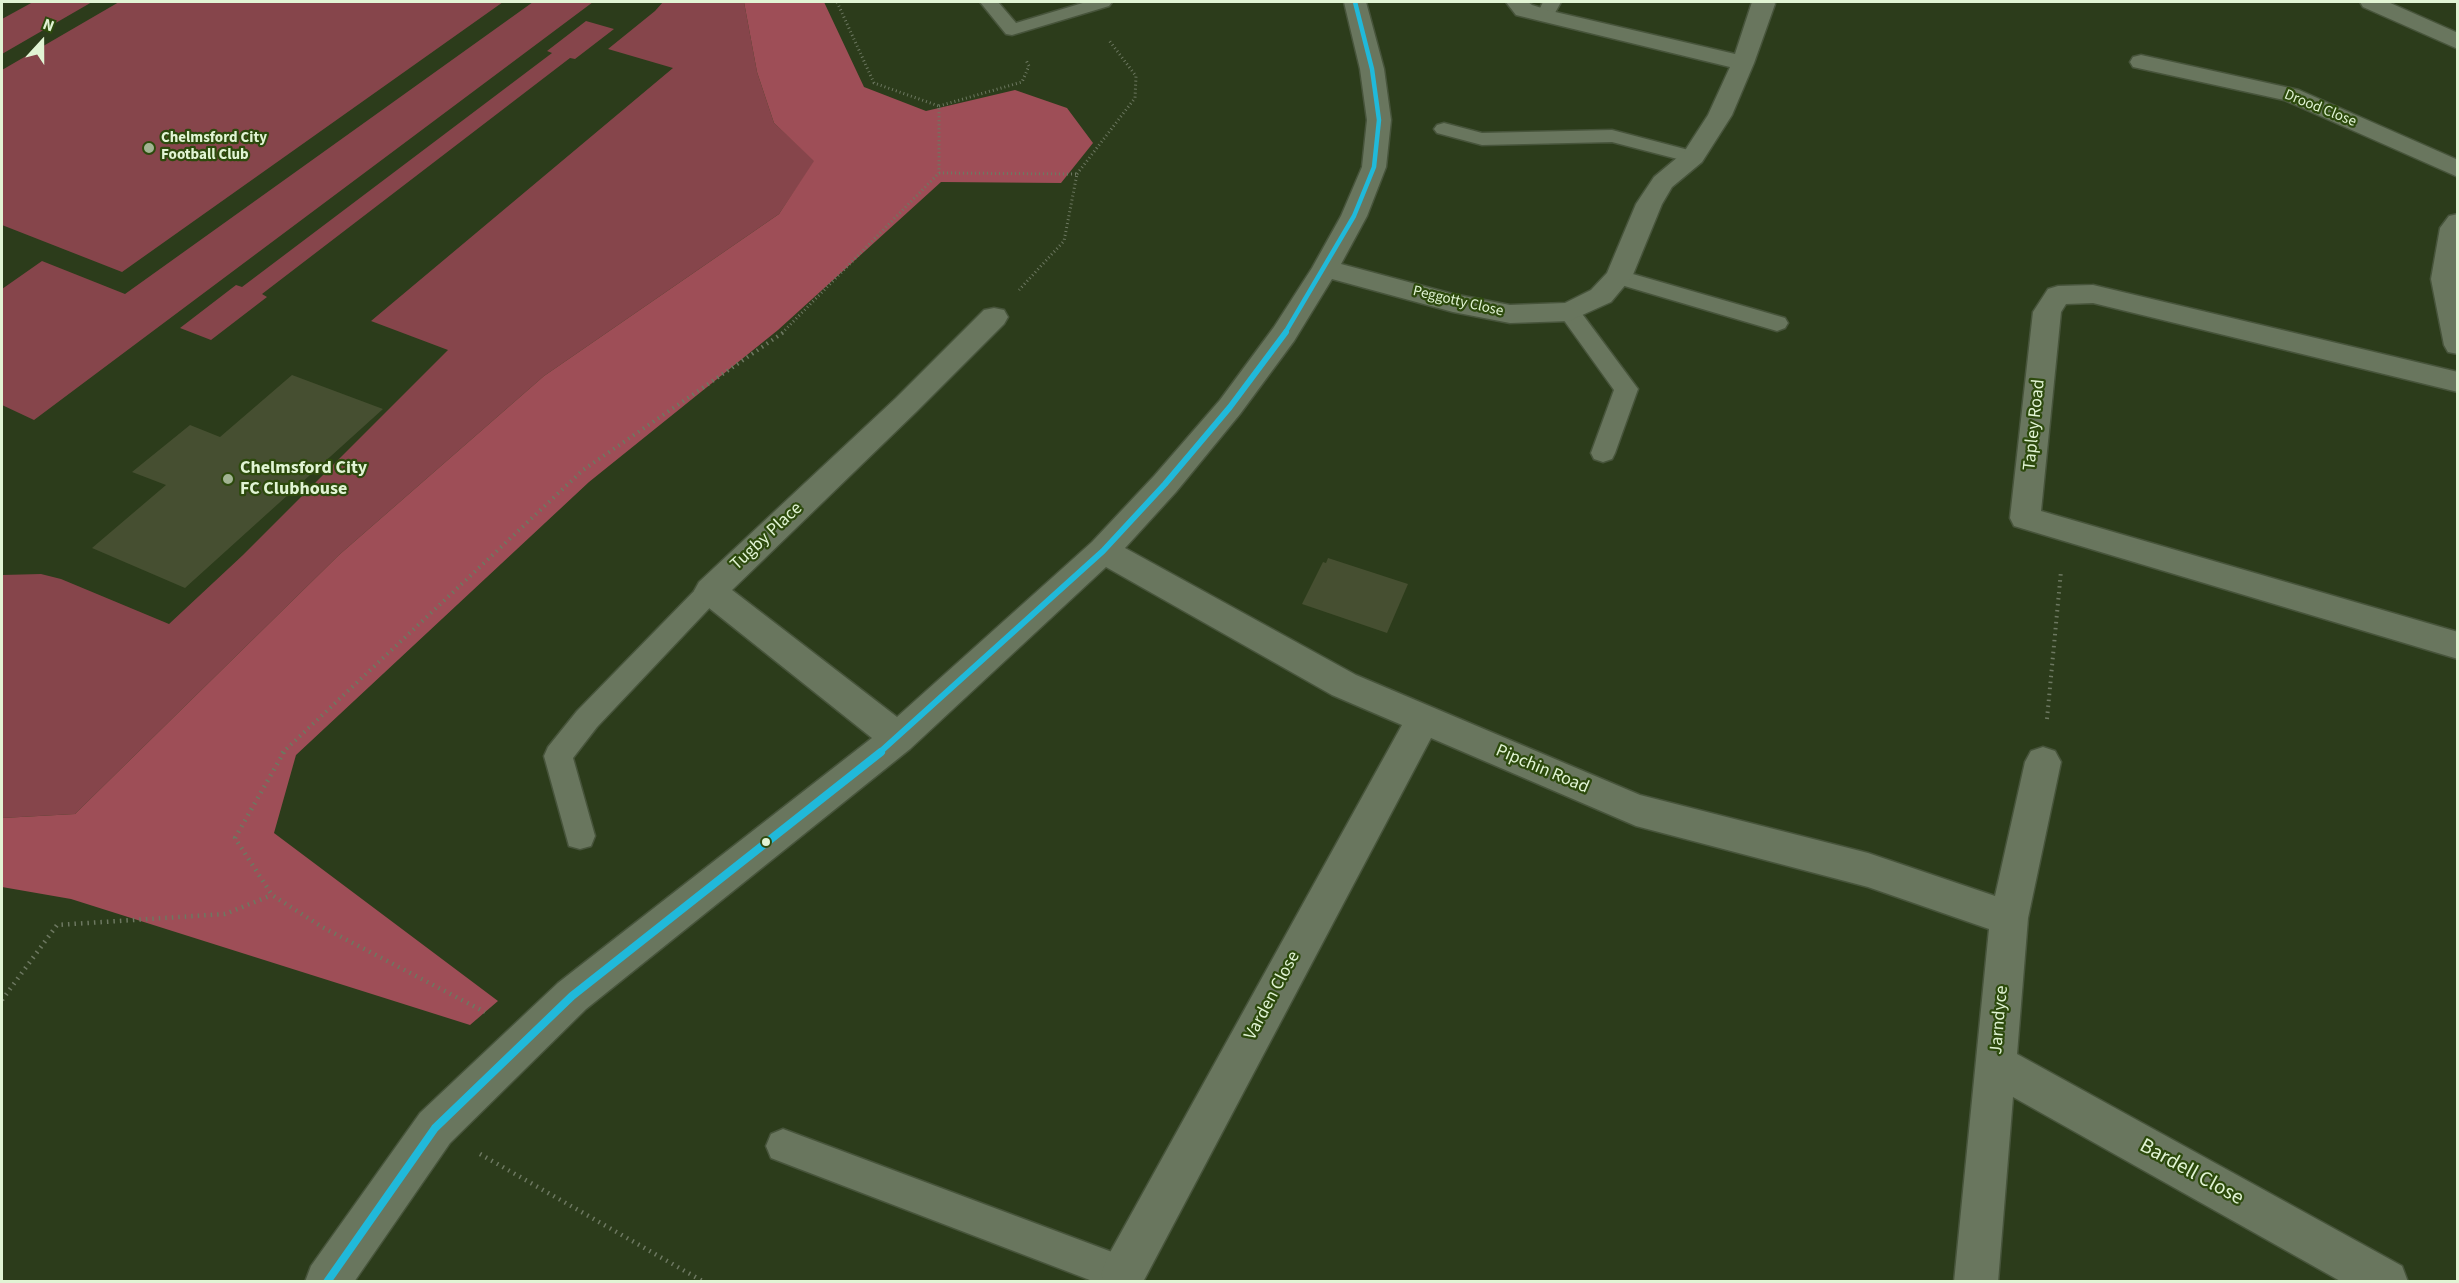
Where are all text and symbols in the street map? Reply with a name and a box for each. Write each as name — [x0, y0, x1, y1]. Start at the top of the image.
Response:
north arrow — [12, 12, 72, 72]
text: N — [40, 13, 57, 37]
street label: Drood Close — [2281, 86, 2359, 132]
place label: Chelmsford City Football Club — [161, 130, 267, 165]
marker: Chelmsford City Football Club — [142, 141, 156, 155]
street label: Peggotty Close — [1411, 283, 1505, 321]
street label: Tapley Road — [2019, 378, 2051, 472]
place label: Chelmsford City FC Clubhouse — [240, 458, 367, 500]
marker: Chelmsford City FC Clubhouse — [221, 472, 235, 486]
street label: Tugby Place — [727, 498, 807, 576]
street label: Pipchin Road — [1492, 741, 1592, 799]
unlabelled marker — [760, 836, 772, 848]
street label: Varden Close — [1241, 948, 1305, 1044]
street label: Jarndyce — [1986, 985, 2014, 1055]
street label: Bardell Close — [2135, 1134, 2247, 1212]

